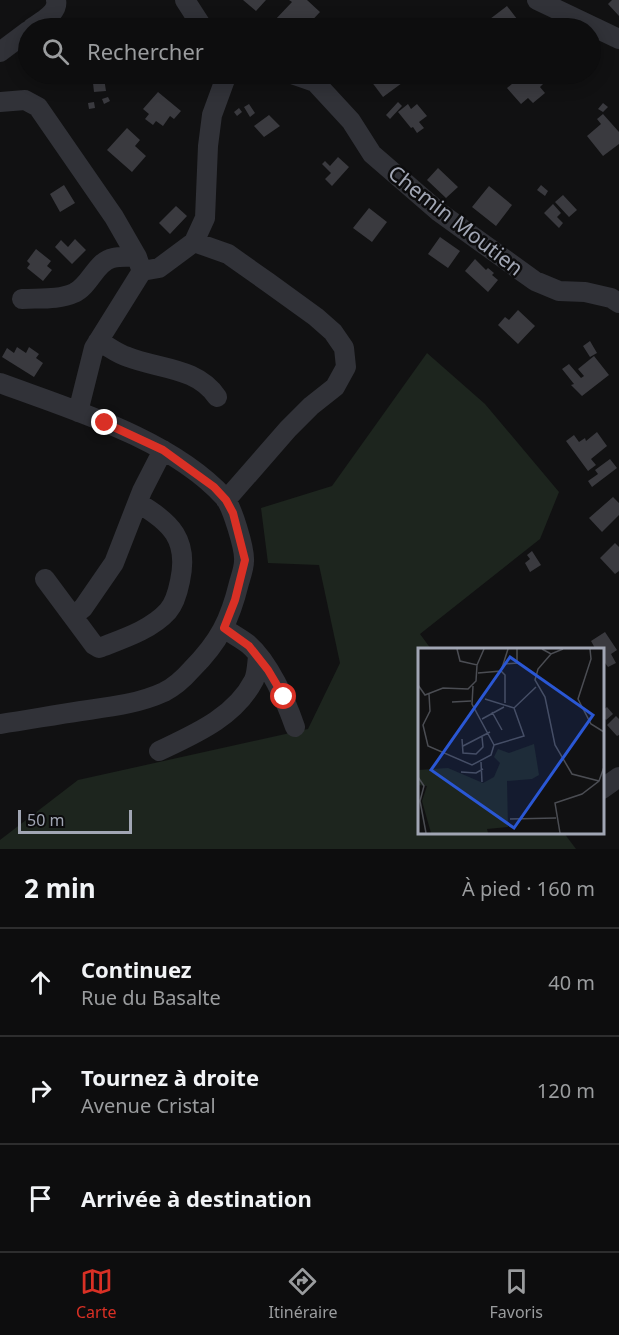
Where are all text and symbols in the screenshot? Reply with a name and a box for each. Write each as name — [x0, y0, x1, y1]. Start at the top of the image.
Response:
search box — [18, 18, 601, 84]
icon: search — [39, 35, 72, 68]
text: Rechercher — [87, 36, 204, 66]
street label: Chemin Moutien — [383, 158, 529, 282]
route end — [91, 409, 117, 435]
inset map — [418, 648, 604, 834]
route start — [270, 683, 296, 709]
scale bar — [18, 807, 132, 834]
text: 50 m — [27, 809, 64, 831]
text: 2 min — [24, 870, 96, 906]
text: À pied · 160 m — [462, 875, 595, 902]
text: Continuez — [81, 954, 192, 984]
icon: ahead — [24, 966, 57, 999]
text: 40 m — [548, 969, 595, 996]
text: Rue du Basalte — [81, 984, 221, 1011]
text: Tournez à droite — [81, 1062, 259, 1092]
icon: right — [24, 1074, 57, 1107]
text: 120 m — [537, 1077, 595, 1104]
text: Avenue Cristal — [81, 1092, 216, 1119]
icon: arrive — [24, 1182, 57, 1215]
text: Arrivée à destination — [81, 1183, 312, 1213]
tab: Carte — [76, 1265, 117, 1323]
tab: Itinéraire — [269, 1265, 337, 1323]
tab: Favoris — [489, 1265, 543, 1323]

